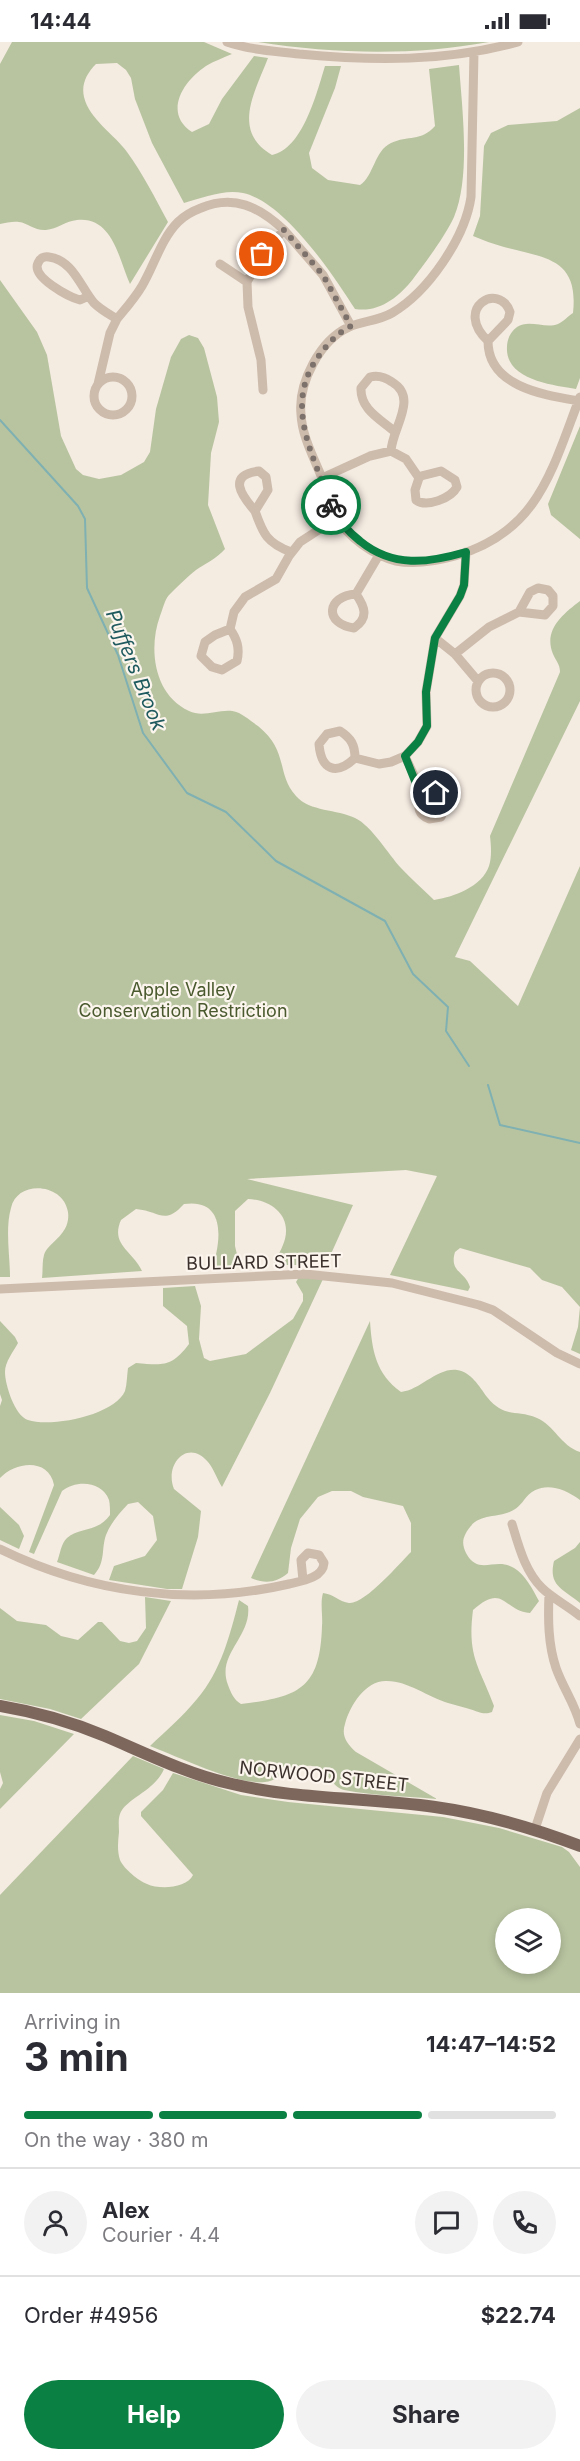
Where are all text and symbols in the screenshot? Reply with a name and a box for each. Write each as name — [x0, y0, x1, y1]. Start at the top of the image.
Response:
text: 14:44 — [30, 8, 91, 34]
pin — [236, 228, 287, 279]
icon: bag — [245, 237, 278, 270]
courier — [301, 475, 361, 535]
icon: bike — [315, 489, 348, 522]
water label: Puffers Brook — [101, 606, 172, 735]
pin — [410, 767, 461, 818]
icon: home — [419, 776, 452, 809]
park label: Apple Valley Conservation Restriction — [78, 979, 288, 1021]
street label: BULLARD STREET — [186, 1250, 342, 1274]
street label: NORWOOD STREET — [238, 1757, 410, 1795]
map controls — [495, 1908, 561, 1974]
button: layers — [495, 1908, 561, 1974]
text: Arriving in — [24, 2010, 121, 2034]
text: 14:47–14:52 — [426, 2031, 556, 2057]
text: 3 min — [24, 2033, 129, 2080]
text: On the way · 380 m — [24, 2128, 208, 2152]
button: person — [24, 2191, 87, 2254]
button: chat — [415, 2191, 478, 2254]
button: phone — [493, 2191, 556, 2254]
text: Alex — [102, 2197, 150, 2223]
text: Courier · 4.4 — [102, 2223, 220, 2247]
text: Order #4956 — [24, 2302, 158, 2328]
text: $22.74 — [481, 2302, 556, 2328]
button: Help — [24, 2380, 284, 2449]
button: Share — [296, 2380, 556, 2449]

